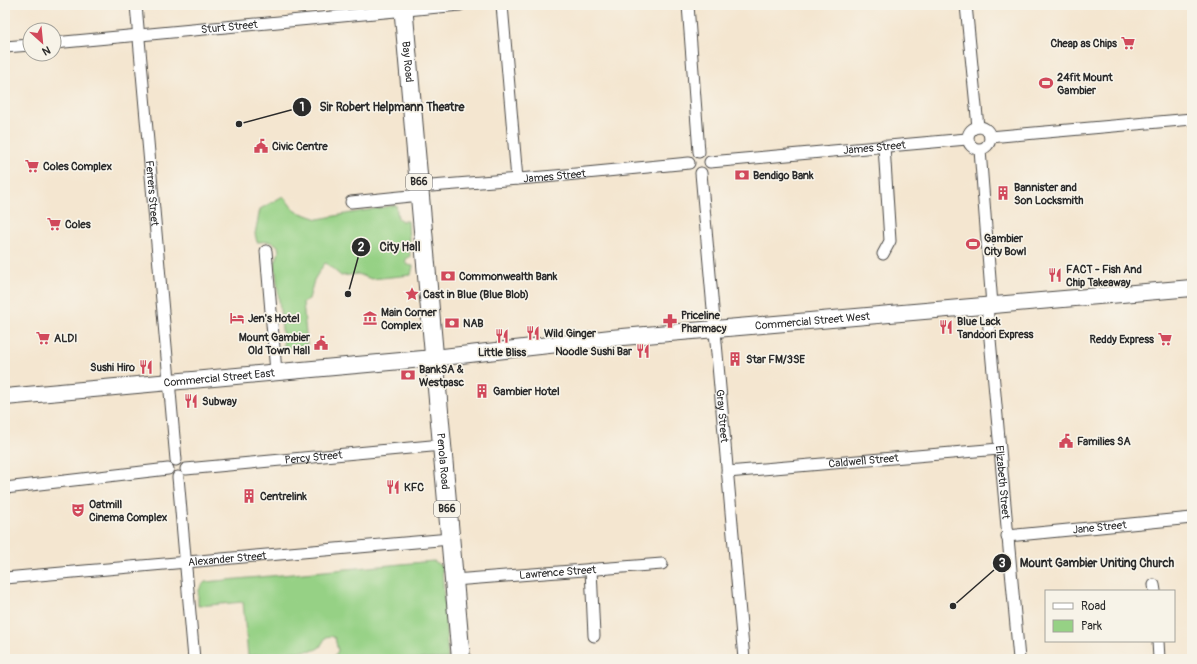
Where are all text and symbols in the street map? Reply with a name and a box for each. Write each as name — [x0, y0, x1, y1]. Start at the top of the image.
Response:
street label: Sturt Street — [200, 17, 259, 36]
north arrow — [22, 22, 62, 62]
supermarket icon: Cheap as Chips — [1120, 35, 1136, 51]
place label: Cheap as Chips — [1050, 37, 1117, 50]
street label: Bay Road — [400, 41, 416, 83]
text: N — [40, 43, 53, 58]
place label: 24fit Mount Gambier — [1057, 71, 1113, 97]
sports icon: 24fit Mount Gambier — [1038, 75, 1054, 91]
callout: Sir Robert Helpmann Theatre — [292, 95, 473, 119]
text: 1 — [300, 100, 304, 115]
text: Sir Robert Helpmann Theatre — [320, 100, 465, 115]
public building icon: Civic Centre — [253, 138, 269, 154]
street label: James Street — [842, 138, 907, 157]
place label: Civic Centre — [272, 140, 328, 153]
supermarket icon: Coles Complex — [24, 158, 40, 174]
place label: Coles Complex — [43, 160, 112, 173]
street label: Ferrers Street — [143, 160, 162, 227]
street label: James Street — [523, 166, 587, 185]
bank icon: Bendigo Bank — [734, 167, 750, 183]
place label: Bendigo Bank — [753, 169, 814, 182]
road number: B66 — [406, 174, 432, 190]
place label: Bannister and Son Locksmith — [1014, 181, 1083, 207]
building icon: Bannister and Son Locksmith — [995, 185, 1011, 201]
supermarket icon: Coles — [46, 216, 62, 232]
place label: Coles — [65, 218, 91, 231]
place label: Gambier City Bowl — [984, 232, 1027, 258]
callout: City Hall — [351, 235, 428, 259]
sports icon: Gambier City Bowl — [965, 236, 981, 252]
text: 2 — [358, 240, 365, 255]
text: City Hall — [380, 240, 421, 255]
place label: FACT - Fish And Chip Takeaway — [1066, 263, 1142, 289]
restaurant icon: FACT - Fish And Chip Takeaway — [1047, 267, 1063, 283]
bank icon: Commonwealth Bank — [440, 268, 456, 284]
place label: Commonwealth Bank — [459, 270, 558, 283]
place icon: Cast in Blue (Blue Blob) — [404, 286, 420, 302]
place label: Cast in Blue (Blue Blob) — [423, 288, 529, 301]
place label: Main Corner Complex — [381, 306, 438, 332]
place label: Priceline Pharmacy — [681, 309, 727, 335]
street label: Commercial Street West — [754, 309, 871, 332]
hotel icon: Jen's Hotel — [229, 310, 245, 326]
museum icon: Main Corner Complex — [362, 310, 378, 326]
place label: Jen's Hotel — [248, 312, 300, 325]
pharmacy icon: Priceline Pharmacy — [662, 313, 678, 329]
bank icon: NAB — [444, 315, 460, 331]
place label: Blue Lack Tandoori Express — [956, 315, 1034, 341]
place label: NAB — [463, 317, 484, 330]
restaurant icon: Blue Lack Tandoori Express — [938, 319, 954, 335]
restaurant icon: Wild Ginger — [525, 325, 541, 341]
place label: Wild Ginger — [544, 327, 597, 340]
restaurant icon: Little Bliss — [494, 328, 510, 344]
supermarket icon: ALDI — [35, 330, 51, 346]
place label: Mount Gambier Old Town Hall — [239, 331, 311, 357]
supermarket icon: Reddy Express — [1157, 331, 1173, 347]
place label: ALDI — [54, 332, 77, 345]
place label: Reddy Express — [1090, 333, 1154, 346]
public building icon: Mount Gambier Old Town Hall — [313, 335, 329, 351]
restaurant icon: Noodle Sushi Bar — [635, 343, 651, 359]
place label: Noodle Sushi Bar — [555, 345, 633, 358]
place label: Little Bliss — [478, 346, 526, 359]
building icon: Star FM/3SE — [727, 351, 743, 367]
place label: Star FM/3SE — [746, 353, 805, 366]
restaurant icon: Sushi Hiro — [138, 359, 154, 375]
place label: Sushi Hiro — [90, 361, 135, 374]
place label: BankSA & Westpasc — [419, 363, 464, 389]
street label: Commercial Street East — [163, 366, 276, 389]
bank icon: BankSA & Westpasc — [400, 367, 416, 383]
building icon: Gambier Hotel — [474, 383, 490, 399]
place label: Gambier Hotel — [493, 385, 560, 398]
street label: Gray Street — [714, 389, 731, 444]
restaurant icon: Subway — [183, 393, 199, 409]
place label: Subway — [202, 395, 237, 408]
street label: Penola Road — [434, 432, 452, 490]
public building icon: Families SA — [1058, 433, 1074, 449]
place label: Families SA — [1077, 435, 1132, 448]
street label: Elizabeth Street — [993, 445, 1013, 520]
street label: Percy Street — [284, 448, 343, 466]
street label: Caldwell Street — [828, 451, 900, 470]
restaurant icon: KFC — [385, 479, 401, 495]
place label: KFC — [404, 481, 424, 494]
building icon: Centrelink — [241, 488, 257, 504]
place label: Centrelink — [260, 490, 307, 503]
place label: Oatmill Cinema Complex — [89, 498, 168, 524]
road number: B66 — [434, 501, 460, 517]
theatre icon: Oatmill Cinema Complex — [70, 502, 86, 518]
street label: Jane Street — [1072, 518, 1128, 536]
street label: Alexander Street — [187, 549, 268, 568]
callout: Mount Gambier Uniting Church — [992, 551, 1182, 575]
text: 3 — [999, 556, 1006, 571]
text: Mount Gambier Uniting Church — [1020, 556, 1175, 571]
street label: Lawrence Street — [519, 563, 597, 581]
legend — [1045, 590, 1175, 642]
text: Road — [1081, 599, 1106, 614]
text: Park — [1081, 619, 1102, 634]

